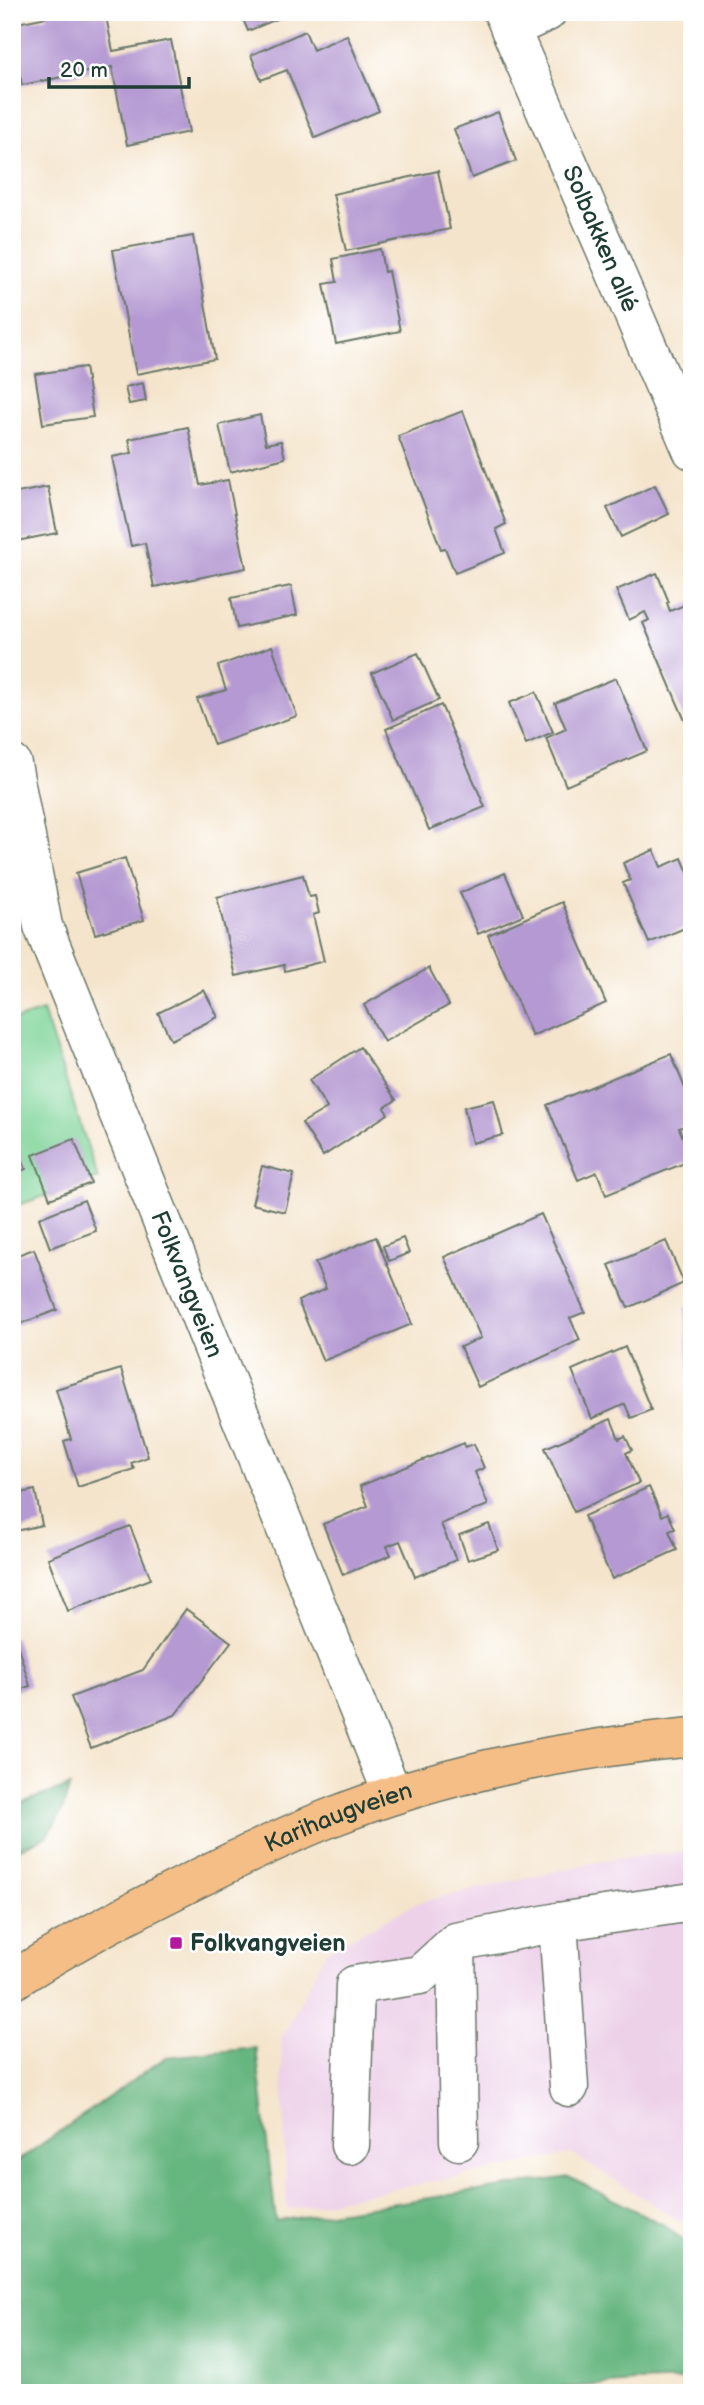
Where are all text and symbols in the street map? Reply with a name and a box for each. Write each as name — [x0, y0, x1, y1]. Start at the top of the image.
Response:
scale bar — [49, 46, 189, 90]
text: 20 m — [60, 58, 108, 83]
street label: Solbakken allé — [556, 161, 645, 317]
street label: Folkvangveien — [144, 1207, 229, 1362]
street label: Karihaugveien — [260, 1776, 416, 1859]
place label: Folkvangveien — [190, 1929, 346, 1958]
marker: Folkvangveien — [168, 1935, 184, 1951]

